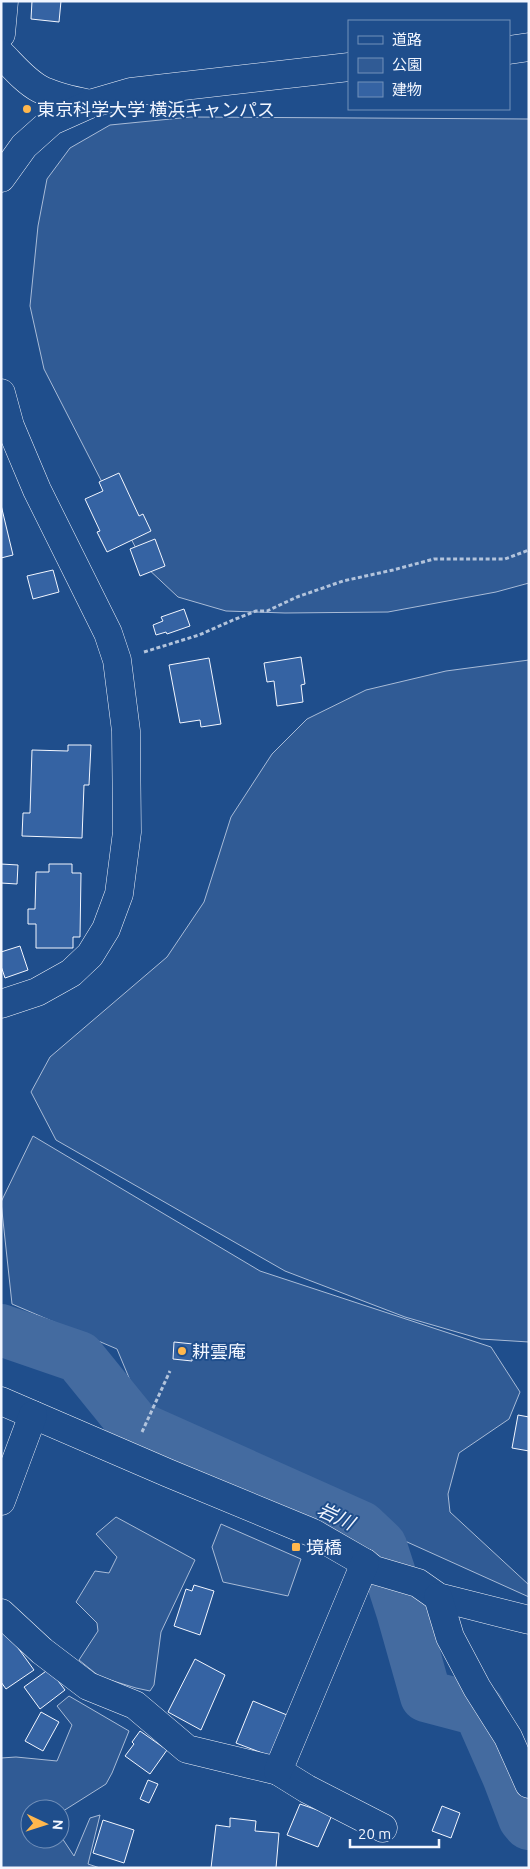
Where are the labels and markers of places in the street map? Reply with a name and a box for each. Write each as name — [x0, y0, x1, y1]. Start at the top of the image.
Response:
place label: 東京科学大学 横浜キャンパス — [37, 99, 275, 119]
marker: 東京科学大学 横浜キャンパス — [21, 103, 33, 115]
place label: 耕雲庵 — [192, 1341, 246, 1361]
marker: 耕雲庵 — [176, 1345, 188, 1357]
place label: 境橋 — [306, 1537, 342, 1557]
marker: 境橋 — [290, 1541, 302, 1553]

